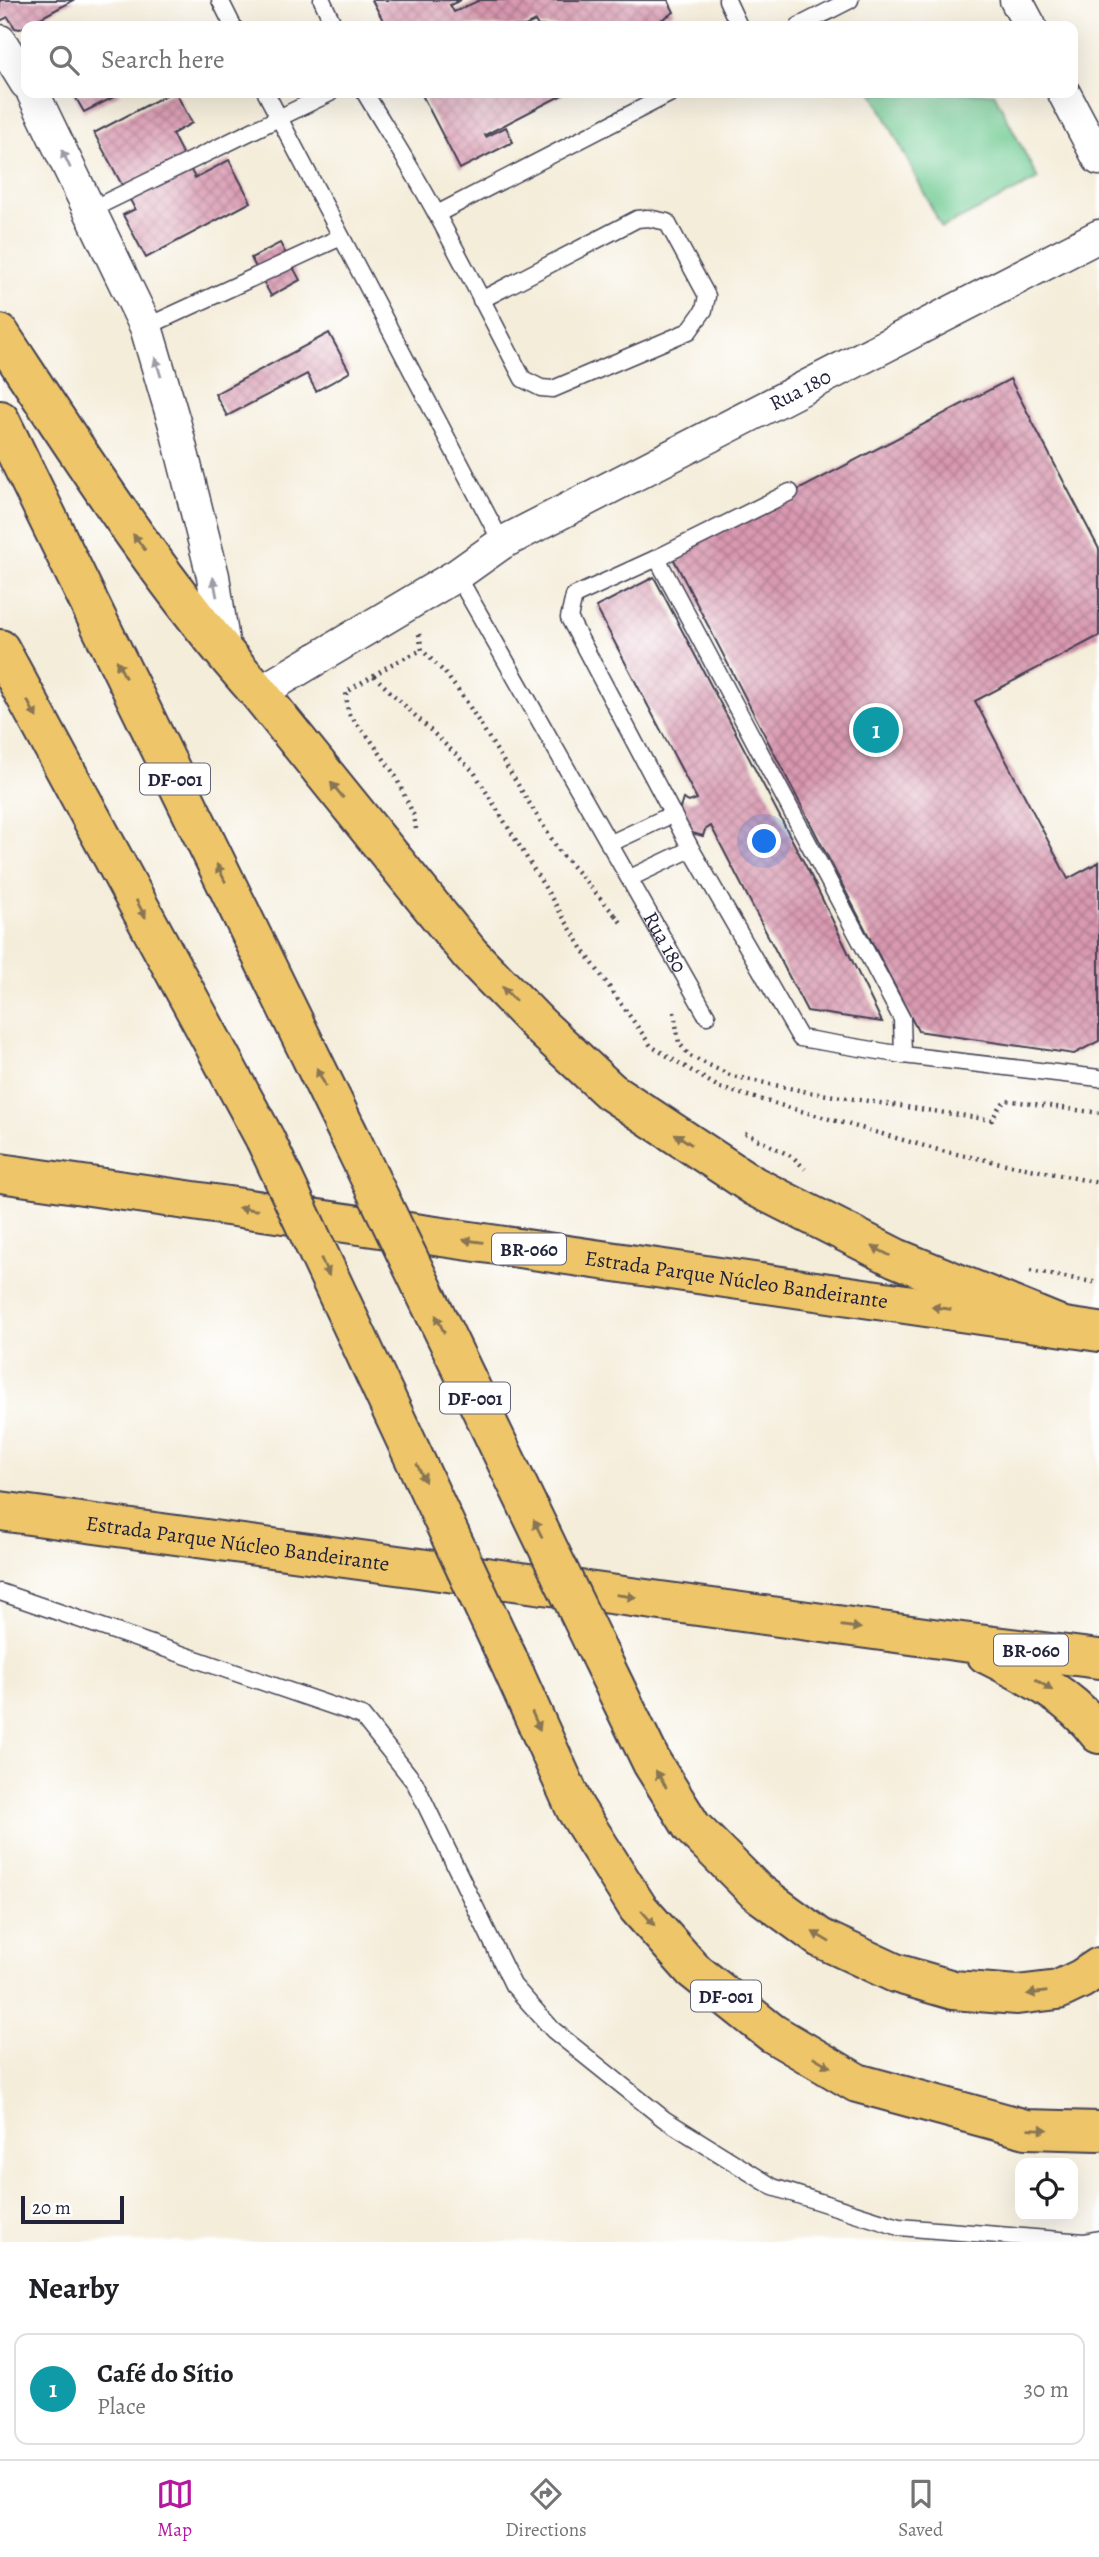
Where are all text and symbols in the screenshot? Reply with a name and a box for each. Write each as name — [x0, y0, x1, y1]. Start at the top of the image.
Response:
search box — [21, 21, 1078, 98]
icon: search — [45, 41, 83, 79]
text: Search here — [101, 42, 225, 77]
one-way arrow — [60, 149, 72, 169]
one-way arrow — [153, 356, 163, 377]
street label: Rua 180 — [764, 362, 836, 417]
one-way arrow — [132, 533, 147, 551]
one-way arrow — [209, 576, 220, 598]
one-way arrow — [116, 659, 127, 679]
one-way arrow — [27, 699, 38, 719]
pin: 1 — [853, 704, 899, 756]
road number: DF-001 — [140, 764, 210, 794]
one-way arrow — [330, 781, 345, 799]
your location — [747, 824, 781, 858]
one-way arrow — [215, 863, 227, 883]
one-way arrow — [135, 899, 146, 919]
street label: Rua 180 — [637, 906, 694, 978]
one-way arrow — [501, 986, 518, 1003]
one-way arrow — [315, 1067, 327, 1087]
one-way arrow — [673, 1133, 693, 1146]
one-way arrow — [237, 1203, 259, 1214]
road number: BR-060 — [492, 1233, 566, 1264]
one-way arrow — [462, 1235, 484, 1246]
street label: Estrada Parque Núcleo Bandeirante — [583, 1244, 890, 1315]
one-way arrow — [871, 1245, 891, 1256]
one-way arrow — [319, 1257, 330, 1277]
one-way arrow — [930, 1302, 952, 1313]
one-way arrow — [434, 1314, 445, 1334]
road number: DF-001 — [440, 1382, 510, 1414]
one-way arrow — [415, 1463, 427, 1483]
street label: Estrada Parque Núcleo Bandeirante — [84, 1509, 391, 1578]
one-way arrow — [533, 1519, 544, 1539]
one-way arrow — [615, 1591, 637, 1602]
one-way arrow — [840, 1622, 862, 1633]
road number: BR-060 — [994, 1634, 1068, 1666]
one-way arrow — [1034, 1679, 1054, 1692]
one-way arrow — [530, 1711, 542, 1731]
one-way arrow — [655, 1769, 668, 1788]
one-way arrow — [639, 1910, 655, 1927]
one-way arrow — [811, 1931, 830, 1943]
road number: DF-001 — [691, 1980, 761, 2012]
one-way arrow — [1026, 1987, 1048, 1998]
one-way arrow — [812, 2056, 832, 2068]
one-way arrow — [1027, 2123, 1049, 2134]
map controls — [1015, 2158, 1078, 2221]
button: locate — [1015, 2158, 1078, 2221]
scale bar — [21, 2193, 124, 2225]
text: 20 m — [32, 2195, 71, 2221]
text: Nearby — [28, 2268, 119, 2308]
text: Café do Sítio — [97, 2356, 234, 2391]
text: 1 — [49, 2374, 57, 2405]
text: 30 m — [1023, 2374, 1069, 2405]
text: Place — [97, 2391, 146, 2422]
tab: Map — [156, 2475, 194, 2543]
tab: Directions — [505, 2475, 587, 2543]
tab: Saved — [898, 2475, 943, 2543]

